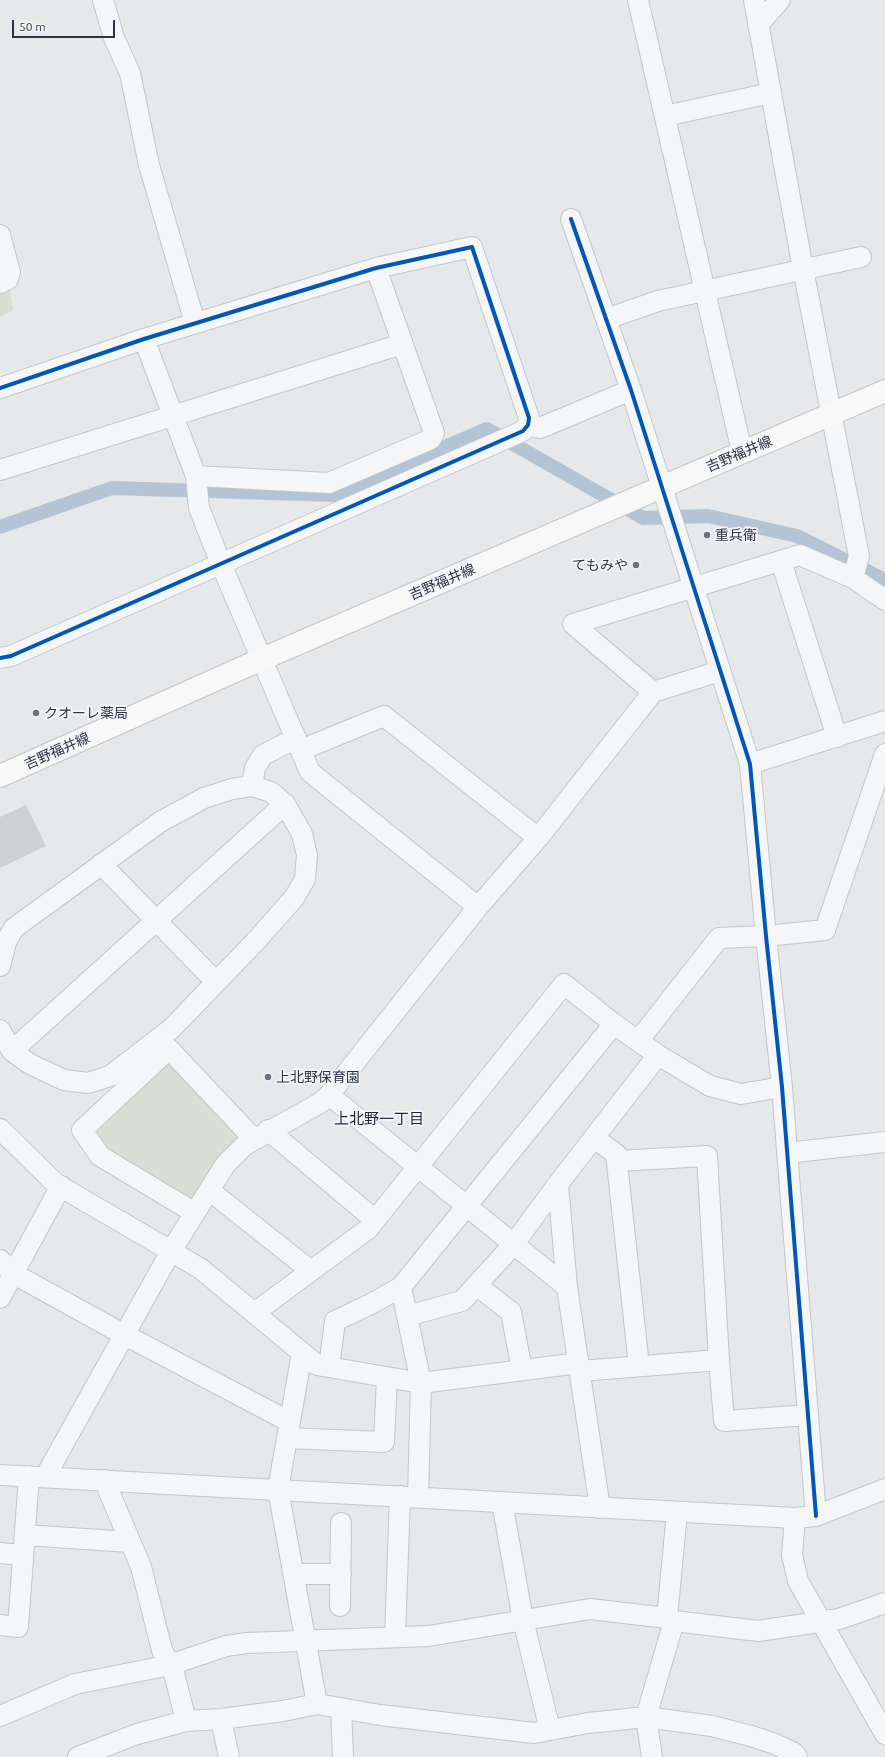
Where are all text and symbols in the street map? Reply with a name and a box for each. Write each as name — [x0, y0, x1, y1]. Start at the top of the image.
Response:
scale bar — [14, 12, 117, 38]
text: 50 m — [19, 20, 46, 33]
street label: 吉野福井線 — [704, 433, 774, 475]
place label: 重兵衛 — [715, 527, 757, 543]
marker: 重兵衛 — [702, 530, 712, 540]
place label: てもみや — [572, 557, 628, 573]
marker: てもみや — [631, 560, 641, 570]
street label: 吉野福井線 — [407, 561, 477, 603]
place label: クオーレ薬局 — [44, 705, 128, 721]
marker: クオーレ薬局 — [31, 708, 41, 718]
street label: 吉野福井線 — [22, 729, 92, 773]
place label: 上北野保育園 — [276, 1069, 360, 1085]
marker: 上北野保育園 — [263, 1072, 273, 1082]
district label: 上北野一丁目 — [334, 1110, 424, 1128]

